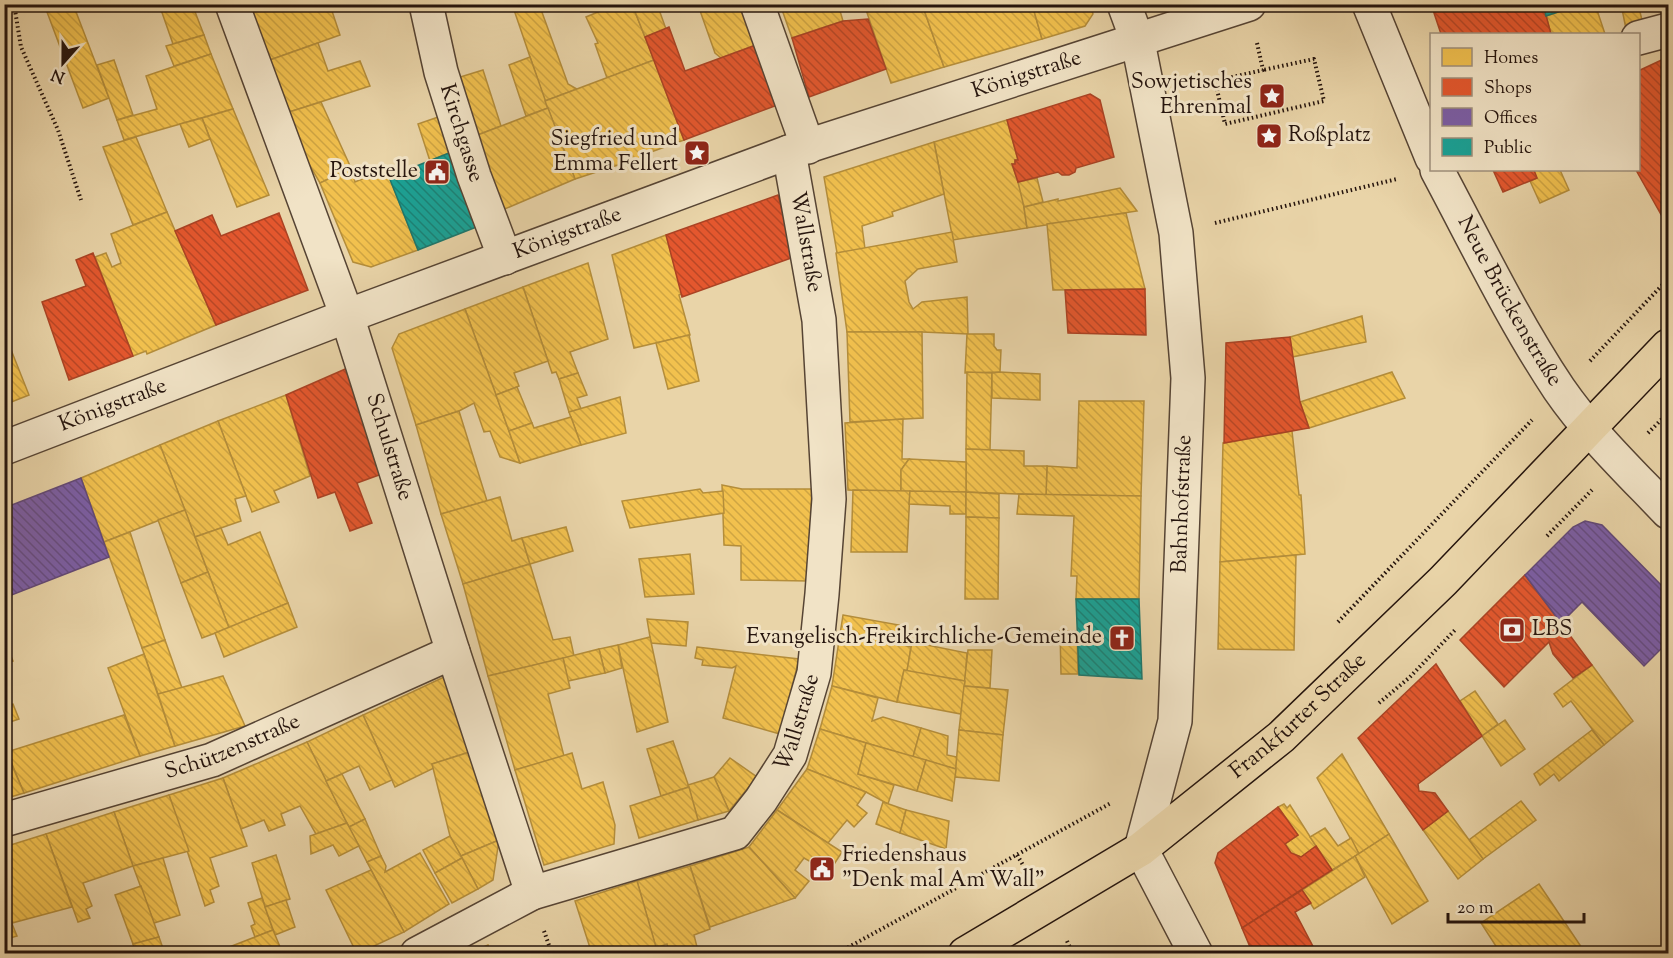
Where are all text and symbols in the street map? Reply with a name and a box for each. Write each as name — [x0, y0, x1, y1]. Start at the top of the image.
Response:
north arrow — [33, 33, 93, 93]
legend — [1430, 33, 1640, 171]
street label: Königstraße — [968, 43, 1086, 108]
text: Homes — [1484, 46, 1538, 72]
text: N — [48, 62, 69, 88]
place label: Sowjetisches Ehrenmal — [1131, 67, 1252, 124]
text: Shops — [1484, 76, 1532, 102]
street label: Kirchgasse — [430, 80, 491, 187]
place icon: Sowjetisches Ehrenmal — [1257, 81, 1287, 111]
text: Offices — [1484, 106, 1537, 132]
place label: Roßplatz — [1288, 120, 1371, 152]
place icon: Roßplatz — [1254, 121, 1284, 151]
place label: Siegfried und Emma Fellert — [551, 124, 678, 181]
text: Public — [1484, 136, 1532, 162]
place icon: Siegfried und Emma Fellert — [682, 138, 712, 168]
place label: Poststelle — [330, 156, 418, 188]
public building icon: Poststelle — [422, 157, 452, 187]
street label: Wallstraße — [780, 189, 830, 295]
street label: Königstraße — [509, 199, 626, 269]
street label: Neue Brückenstraße — [1448, 211, 1570, 393]
street label: Königstraße — [55, 371, 172, 441]
street label: Schulstraße — [356, 389, 420, 505]
street label: Bahnhofstraße — [1165, 434, 1201, 574]
place label: LBS — [1532, 614, 1572, 646]
bank icon: LBS — [1497, 615, 1527, 645]
place label: Evangelisch-Freikirchliche-Gemeinde — [746, 622, 1102, 654]
church icon: Evangelisch-Freikirchliche-Gemeinde — [1107, 623, 1137, 653]
street label: Frankfurter Straße — [1223, 646, 1375, 788]
street label: Wallstraße — [767, 670, 829, 779]
street label: Schützenstraße — [161, 706, 306, 789]
place label: Friedenshaus "Denk mal Am Wall" — [842, 840, 1045, 897]
public building icon: Friedenshaus "Denk mal Am Wall" — [807, 854, 837, 884]
scale bar — [1448, 886, 1584, 924]
text: 20 m — [1457, 896, 1494, 922]

